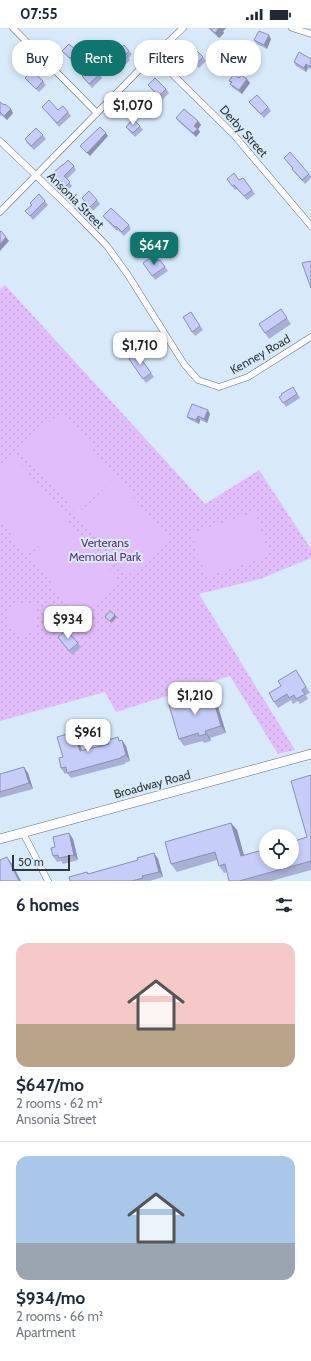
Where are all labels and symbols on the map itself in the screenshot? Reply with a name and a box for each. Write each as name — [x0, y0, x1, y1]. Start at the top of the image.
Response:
pin: $1,070 — [100, 92, 166, 126]
street label: Derby Street — [217, 102, 271, 160]
street label: Ansonia Street — [44, 168, 108, 232]
pin: $647 — [130, 232, 178, 266]
street label: Kenney Road — [227, 331, 293, 377]
pin: $1,710 — [107, 332, 173, 366]
park label: Verterans Memorial Park — [69, 535, 142, 564]
pin: $934 — [44, 606, 92, 640]
pin: $1,210 — [162, 682, 228, 716]
pin: $961 — [64, 719, 112, 753]
street label: Broadway Road — [112, 767, 192, 801]
scale bar — [12, 853, 70, 872]

